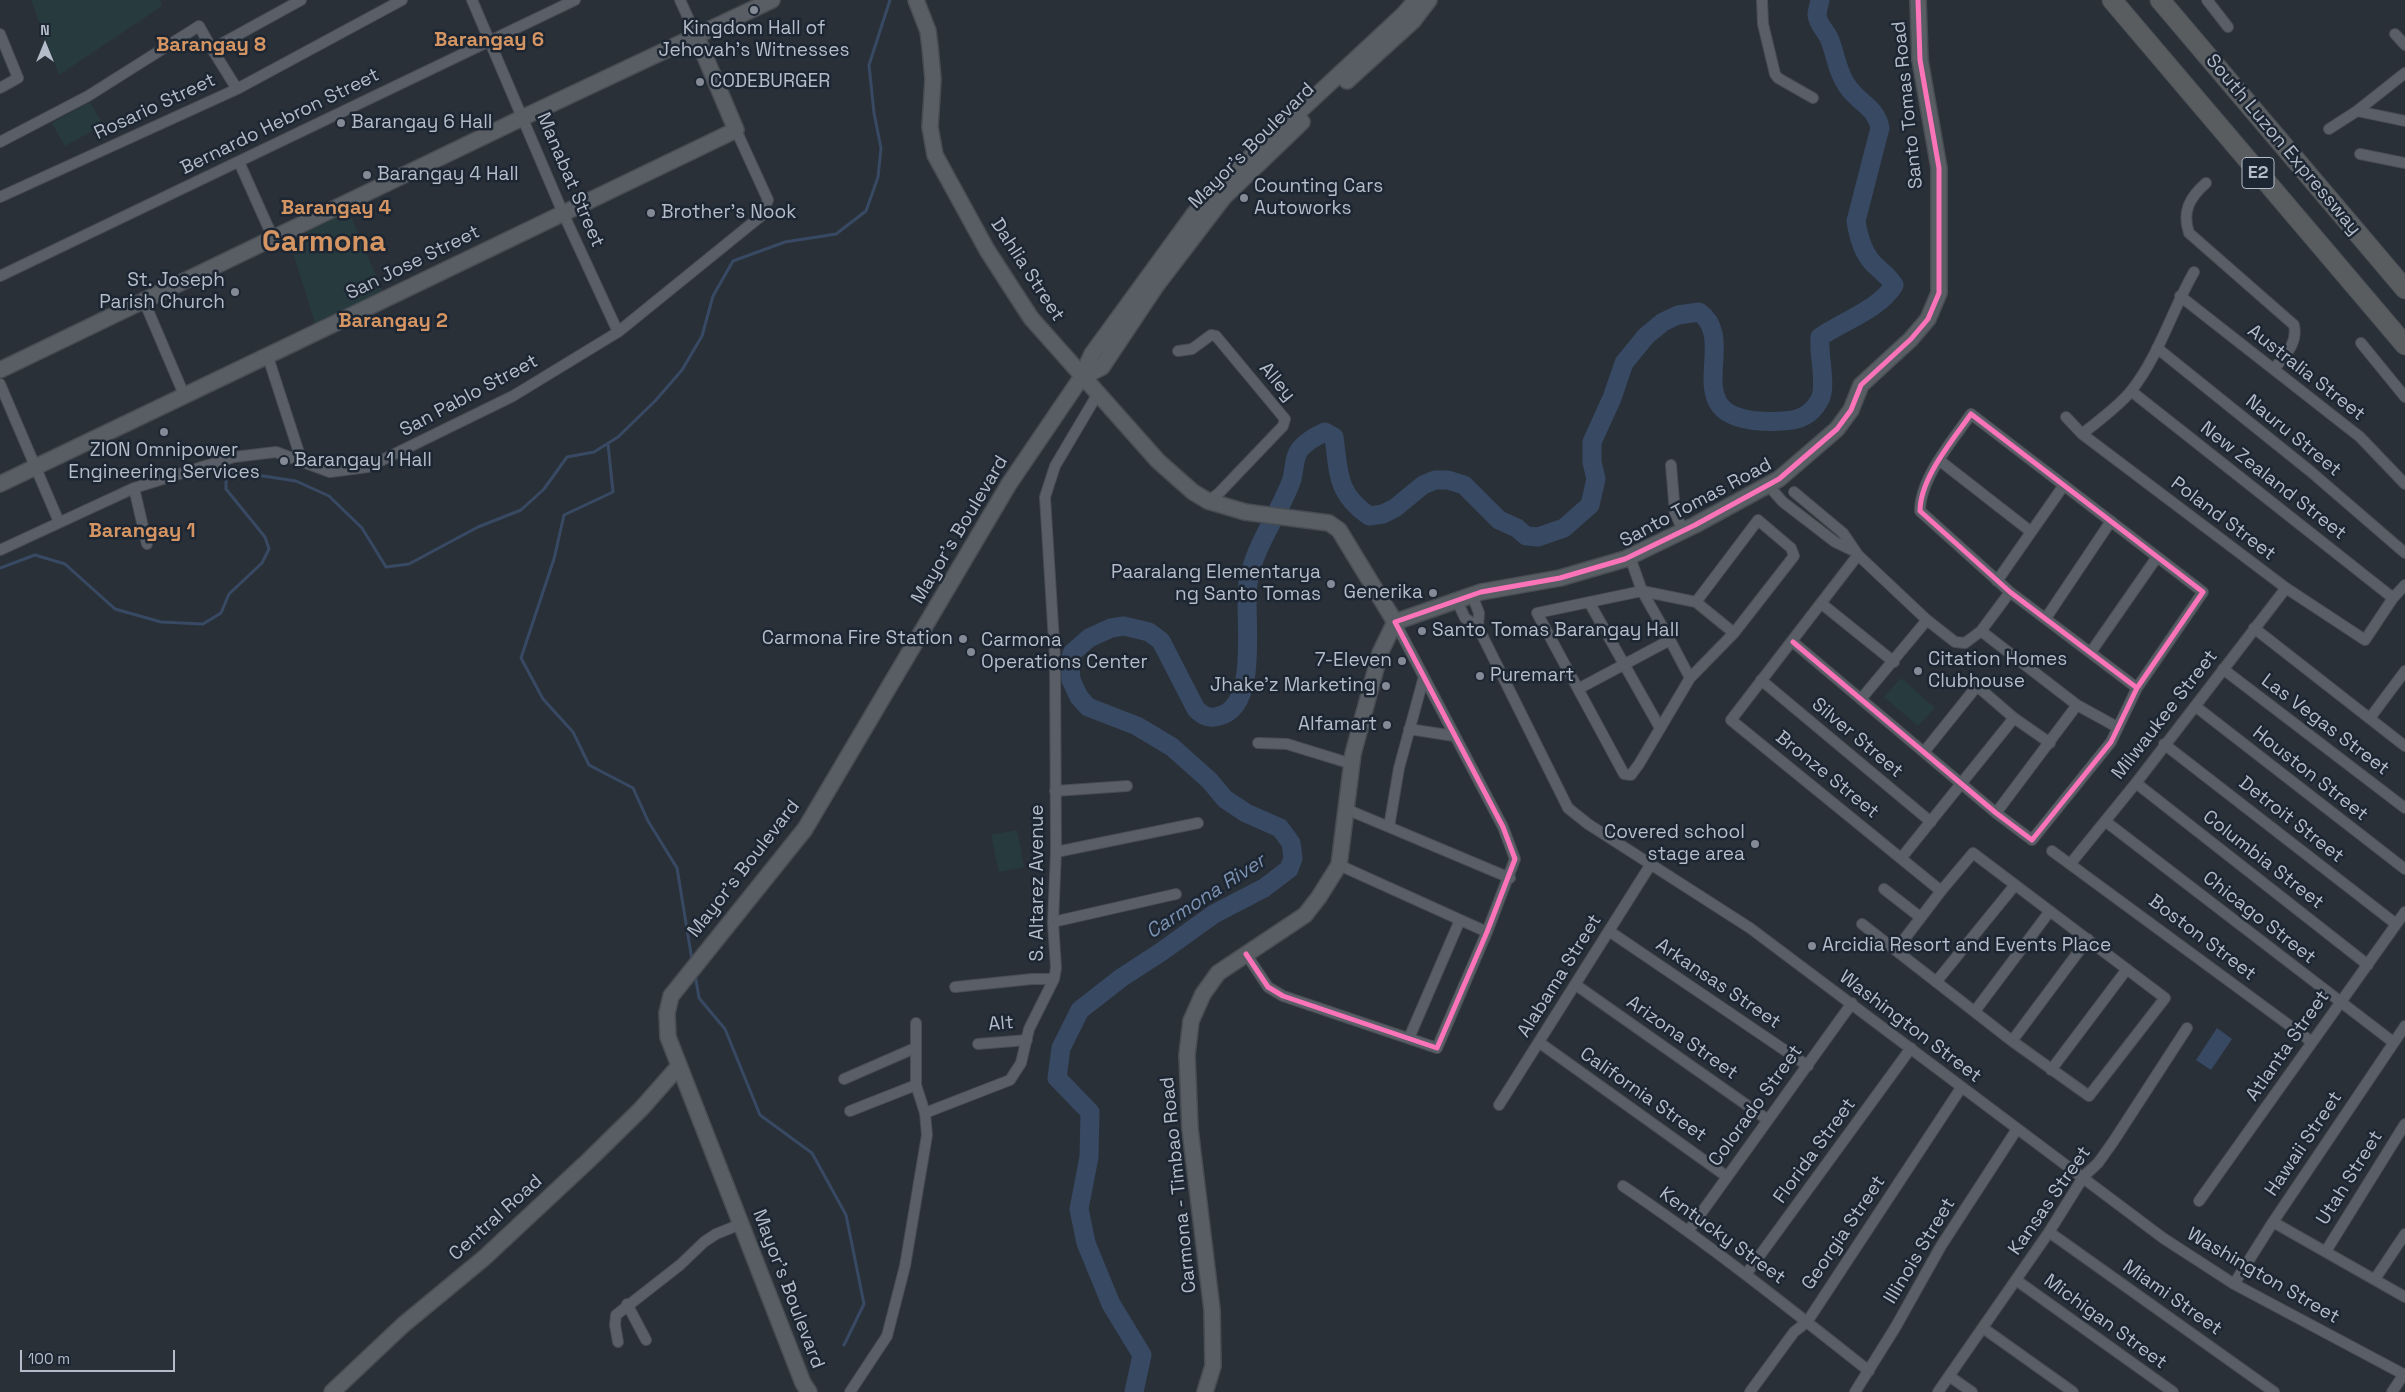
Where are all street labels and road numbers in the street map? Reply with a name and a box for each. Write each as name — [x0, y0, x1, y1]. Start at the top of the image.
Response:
street label: Santo Tomas Road — [1888, 20, 1928, 190]
street label: South Luzon Expressway — [2201, 50, 2365, 240]
street label: Bernardo Hebron Street — [177, 64, 383, 180]
street label: Rosario Street — [91, 69, 219, 145]
street label: Mayor's Boulevard — [1184, 78, 1320, 214]
street label: Manabat Street — [531, 109, 609, 251]
road number: E2 — [2242, 158, 2274, 188]
street label: Dahlia Street — [985, 214, 1069, 326]
street label: San Jose Street — [342, 221, 484, 305]
street label: Australia Street — [2243, 320, 2369, 426]
street label: San Pablo Street — [396, 350, 542, 442]
street label: Alley — [1254, 358, 1300, 406]
street label: Nauru Street — [2240, 390, 2346, 482]
street label: New Zealand Street — [2195, 417, 2351, 545]
street label: Mayor's Boulevard — [907, 452, 1013, 608]
street label: Santo Tomas Road — [1616, 453, 1776, 553]
street label: Poland Street — [2166, 472, 2280, 566]
street label: Milwaukee Street — [2107, 646, 2223, 784]
street label: Las Vegas Street — [2256, 669, 2394, 781]
street label: Silver Street — [1807, 693, 1907, 783]
street label: Houston Street — [2248, 722, 2372, 826]
street label: Bronze Street — [1771, 726, 1883, 824]
street label: Detroit Street — [2234, 772, 2348, 868]
street label: Mayor's Boulevard — [683, 796, 805, 942]
street label: S. Altarez Avenue — [1027, 804, 1049, 962]
street label: Columbia Street — [2198, 806, 2328, 914]
street label: Chicago Street — [2198, 867, 2320, 969]
street label: Boston Street — [2144, 890, 2260, 986]
street label: Alabama Street — [1513, 910, 1607, 1042]
street label: Arkansas Street — [1651, 934, 1785, 1034]
street label: Washington Street — [1834, 966, 1986, 1088]
street label: Atlanta Street — [2241, 986, 2335, 1106]
street label: Arizona Street — [1622, 991, 1742, 1085]
street label: Alt — [987, 1012, 1015, 1036]
street label: Colorado Street — [1704, 1041, 1808, 1171]
street label: California Street — [1575, 1043, 1711, 1147]
street label: Carmona - Timbao Road — [1156, 1076, 1202, 1294]
street label: Hawaii Street — [2261, 1087, 2347, 1201]
street label: Florida Street — [1769, 1094, 1861, 1208]
street label: Utah Street — [2312, 1127, 2388, 1229]
street label: Kansas Street — [2004, 1142, 2096, 1260]
street label: Central Road — [445, 1170, 547, 1266]
street label: Georgia Street — [1797, 1171, 1891, 1295]
street label: Kentucky Street — [1654, 1183, 1790, 1289]
street label: Illinois Street — [1879, 1194, 1961, 1308]
street label: Mayor's Boulevard — [747, 1206, 829, 1372]
street label: Washington Street — [2183, 1223, 2343, 1329]
street label: Miami Street — [2118, 1255, 2226, 1341]
street label: Michigan Street — [2039, 1270, 2171, 1374]

